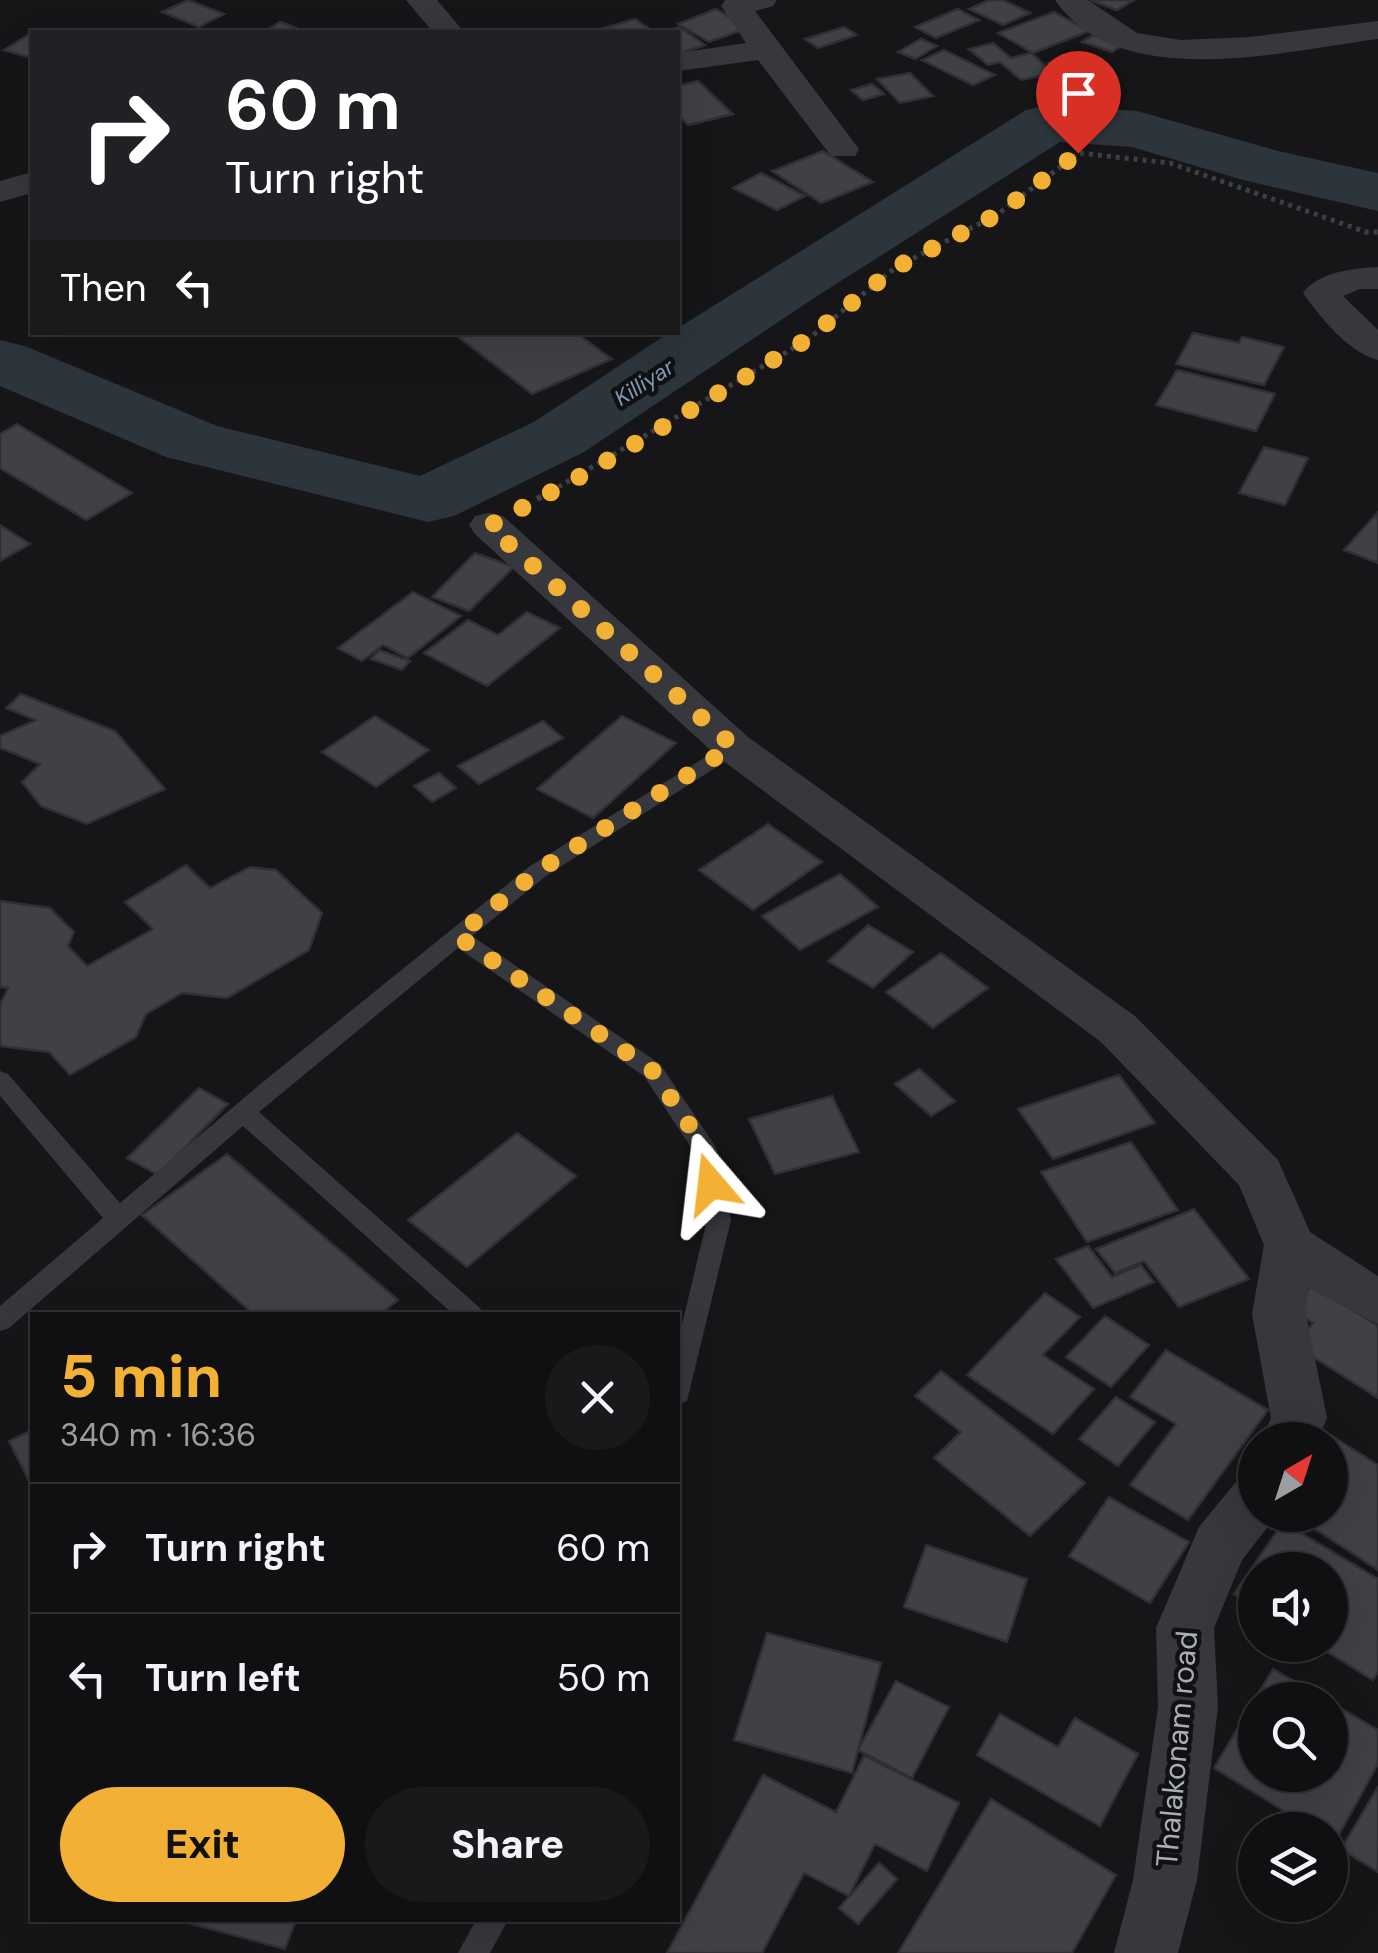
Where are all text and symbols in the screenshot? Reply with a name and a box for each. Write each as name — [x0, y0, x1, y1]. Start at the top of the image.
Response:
pin — [1036, 51, 1121, 154]
text: 60 m — [225, 60, 401, 151]
icon: arrive — [1051, 66, 1106, 121]
icon: right — [60, 70, 190, 200]
text: Turn right — [225, 148, 424, 207]
icon: left — [167, 260, 222, 315]
text: Then — [60, 263, 147, 313]
water label: Killiyar — [609, 352, 680, 412]
position arrow — [659, 1132, 763, 1236]
text: 5 min — [60, 1337, 222, 1416]
button: close — [545, 1345, 650, 1450]
text: 340 m · 16:36 — [60, 1414, 256, 1456]
north arrow — [1238, 1422, 1348, 1532]
map controls — [1238, 1422, 1348, 1922]
icon: right — [60, 1521, 115, 1576]
text: Turn right — [145, 1523, 326, 1573]
text: 60 m — [556, 1523, 650, 1573]
button: sound — [1238, 1552, 1348, 1662]
street label: Thalakonam road — [1147, 1629, 1206, 1869]
icon: left — [60, 1651, 115, 1706]
text: Turn left — [145, 1653, 301, 1703]
text: 50 m — [557, 1653, 650, 1703]
button: search — [1238, 1682, 1348, 1792]
button: Exit — [60, 1787, 345, 1902]
button: Share — [365, 1787, 650, 1902]
button: layers — [1238, 1812, 1348, 1922]

